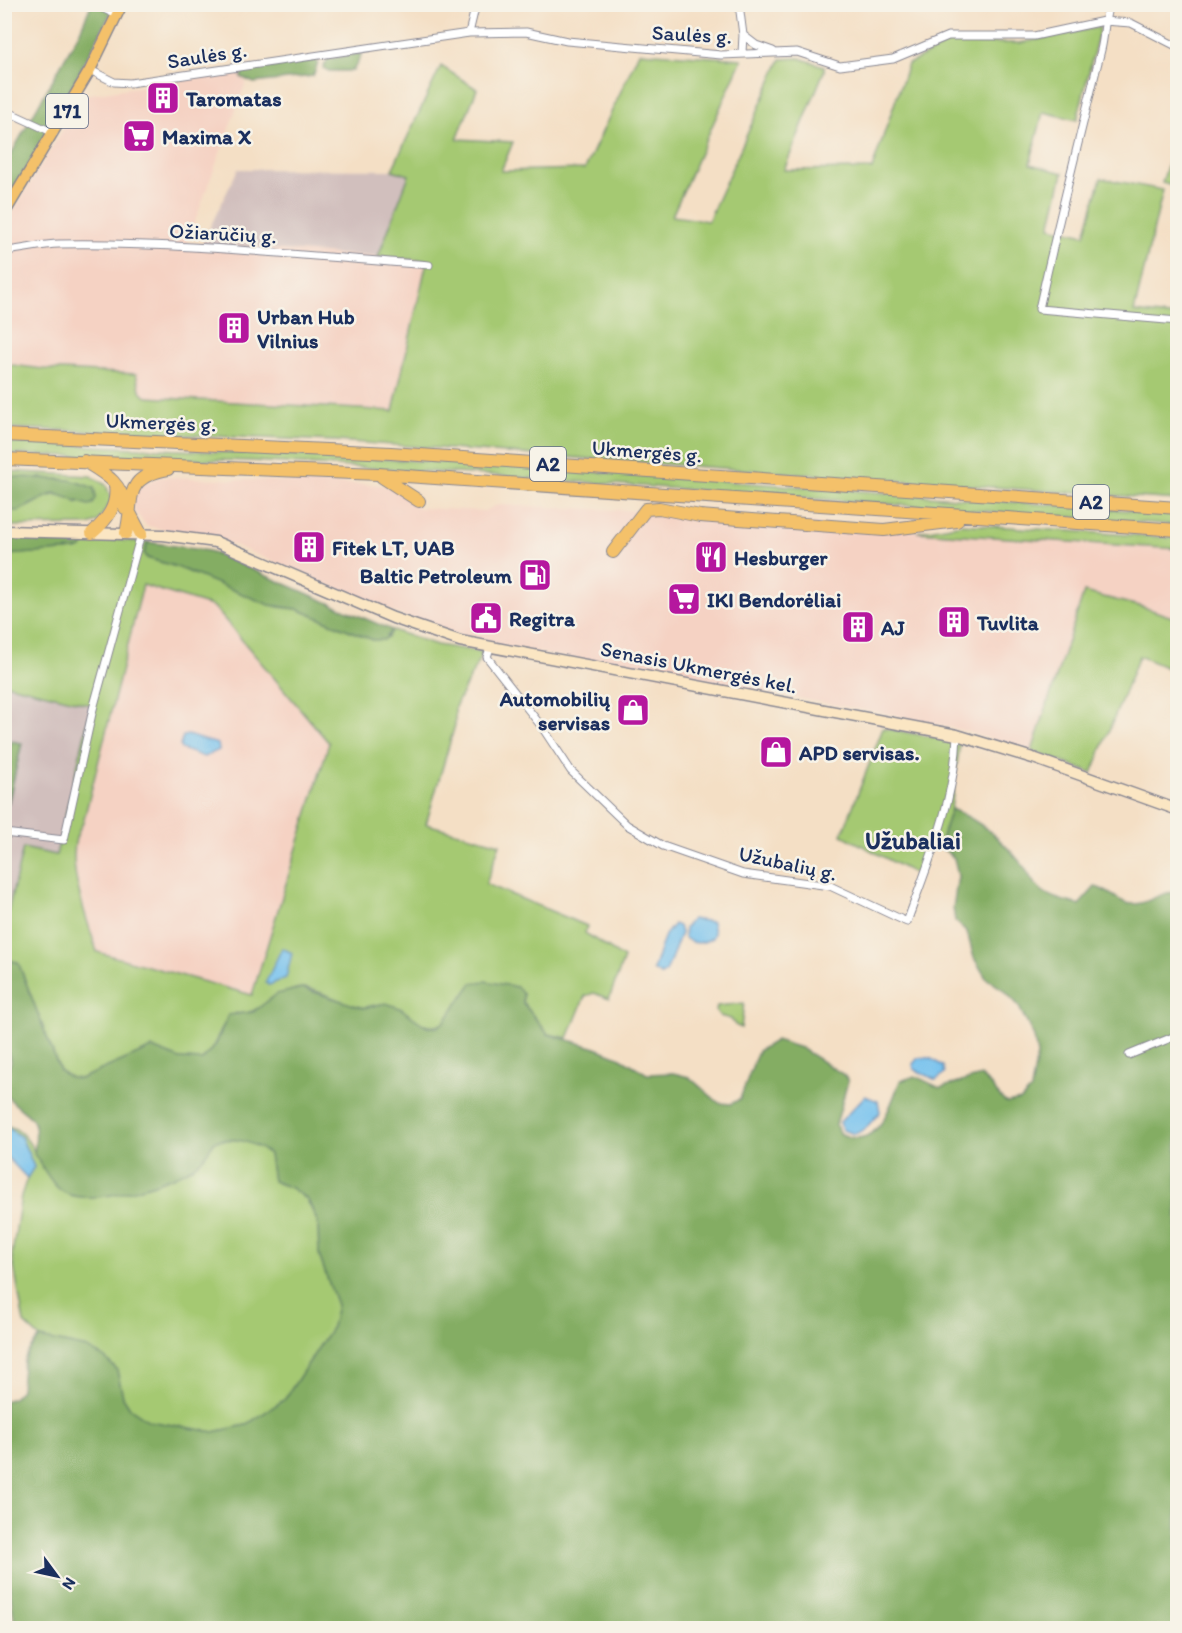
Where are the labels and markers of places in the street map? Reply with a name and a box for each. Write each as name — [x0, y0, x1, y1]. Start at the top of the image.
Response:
building icon: Taromatas — [145, 80, 181, 116]
place label: Taromatas — [185, 86, 282, 111]
supermarket icon: Maxima X — [121, 118, 157, 154]
place label: Maxima X — [162, 124, 252, 149]
place label: Urban Hub Vilnius — [257, 304, 355, 353]
building icon: Urban Hub Vilnius — [216, 310, 252, 346]
building icon: Fitek LT, UAB — [291, 529, 327, 565]
place label: Fitek LT, UAB — [332, 535, 455, 560]
restaurant icon: Hesburger — [693, 539, 729, 575]
place label: Hesburger — [734, 545, 829, 571]
fuel station icon: Baltic Petroleum — [517, 557, 553, 593]
place label: Baltic Petroleum — [360, 563, 512, 588]
supermarket icon: IKI Bendorėliai — [666, 581, 702, 617]
place label: IKI Bendorėliai — [707, 587, 841, 612]
public building icon: Regitra — [468, 600, 504, 636]
building icon: Tuvlita — [936, 604, 972, 640]
place label: Regitra — [509, 606, 576, 632]
building icon: AJ — [840, 609, 876, 645]
place label: Tuvlita — [976, 610, 1040, 635]
place label: AJ — [880, 615, 905, 640]
place label: Automobilių servisas — [499, 686, 610, 735]
shop icon: Automobilių servisas — [615, 692, 651, 728]
shop icon: APD servisas. — [758, 734, 794, 770]
place label: APD servisas. — [798, 740, 920, 765]

